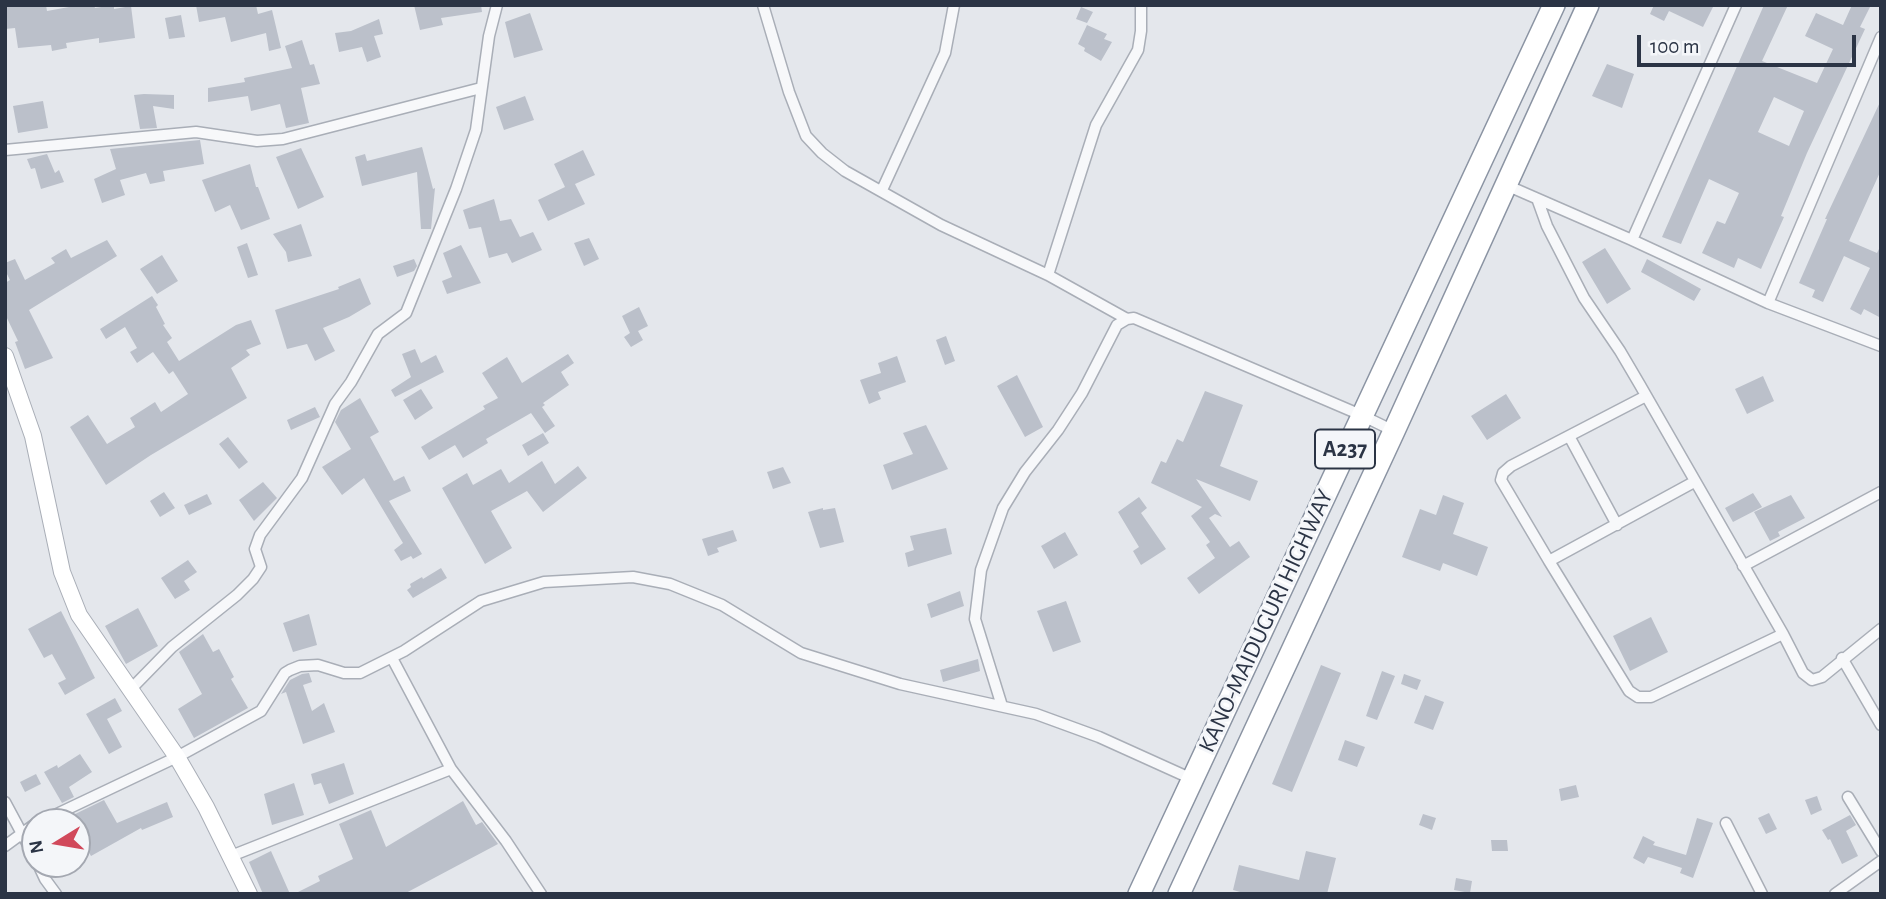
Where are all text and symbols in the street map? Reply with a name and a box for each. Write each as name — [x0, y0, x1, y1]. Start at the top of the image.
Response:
scale bar — [1641, 21, 1860, 65]
text: 100 m — [1650, 36, 1700, 57]
road number: A237 — [1315, 430, 1375, 468]
street label: KANO-MAIDUGURI HIGHWAY — [1192, 485, 1340, 757]
north arrow — [21, 808, 91, 878]
text: N — [26, 838, 47, 855]

